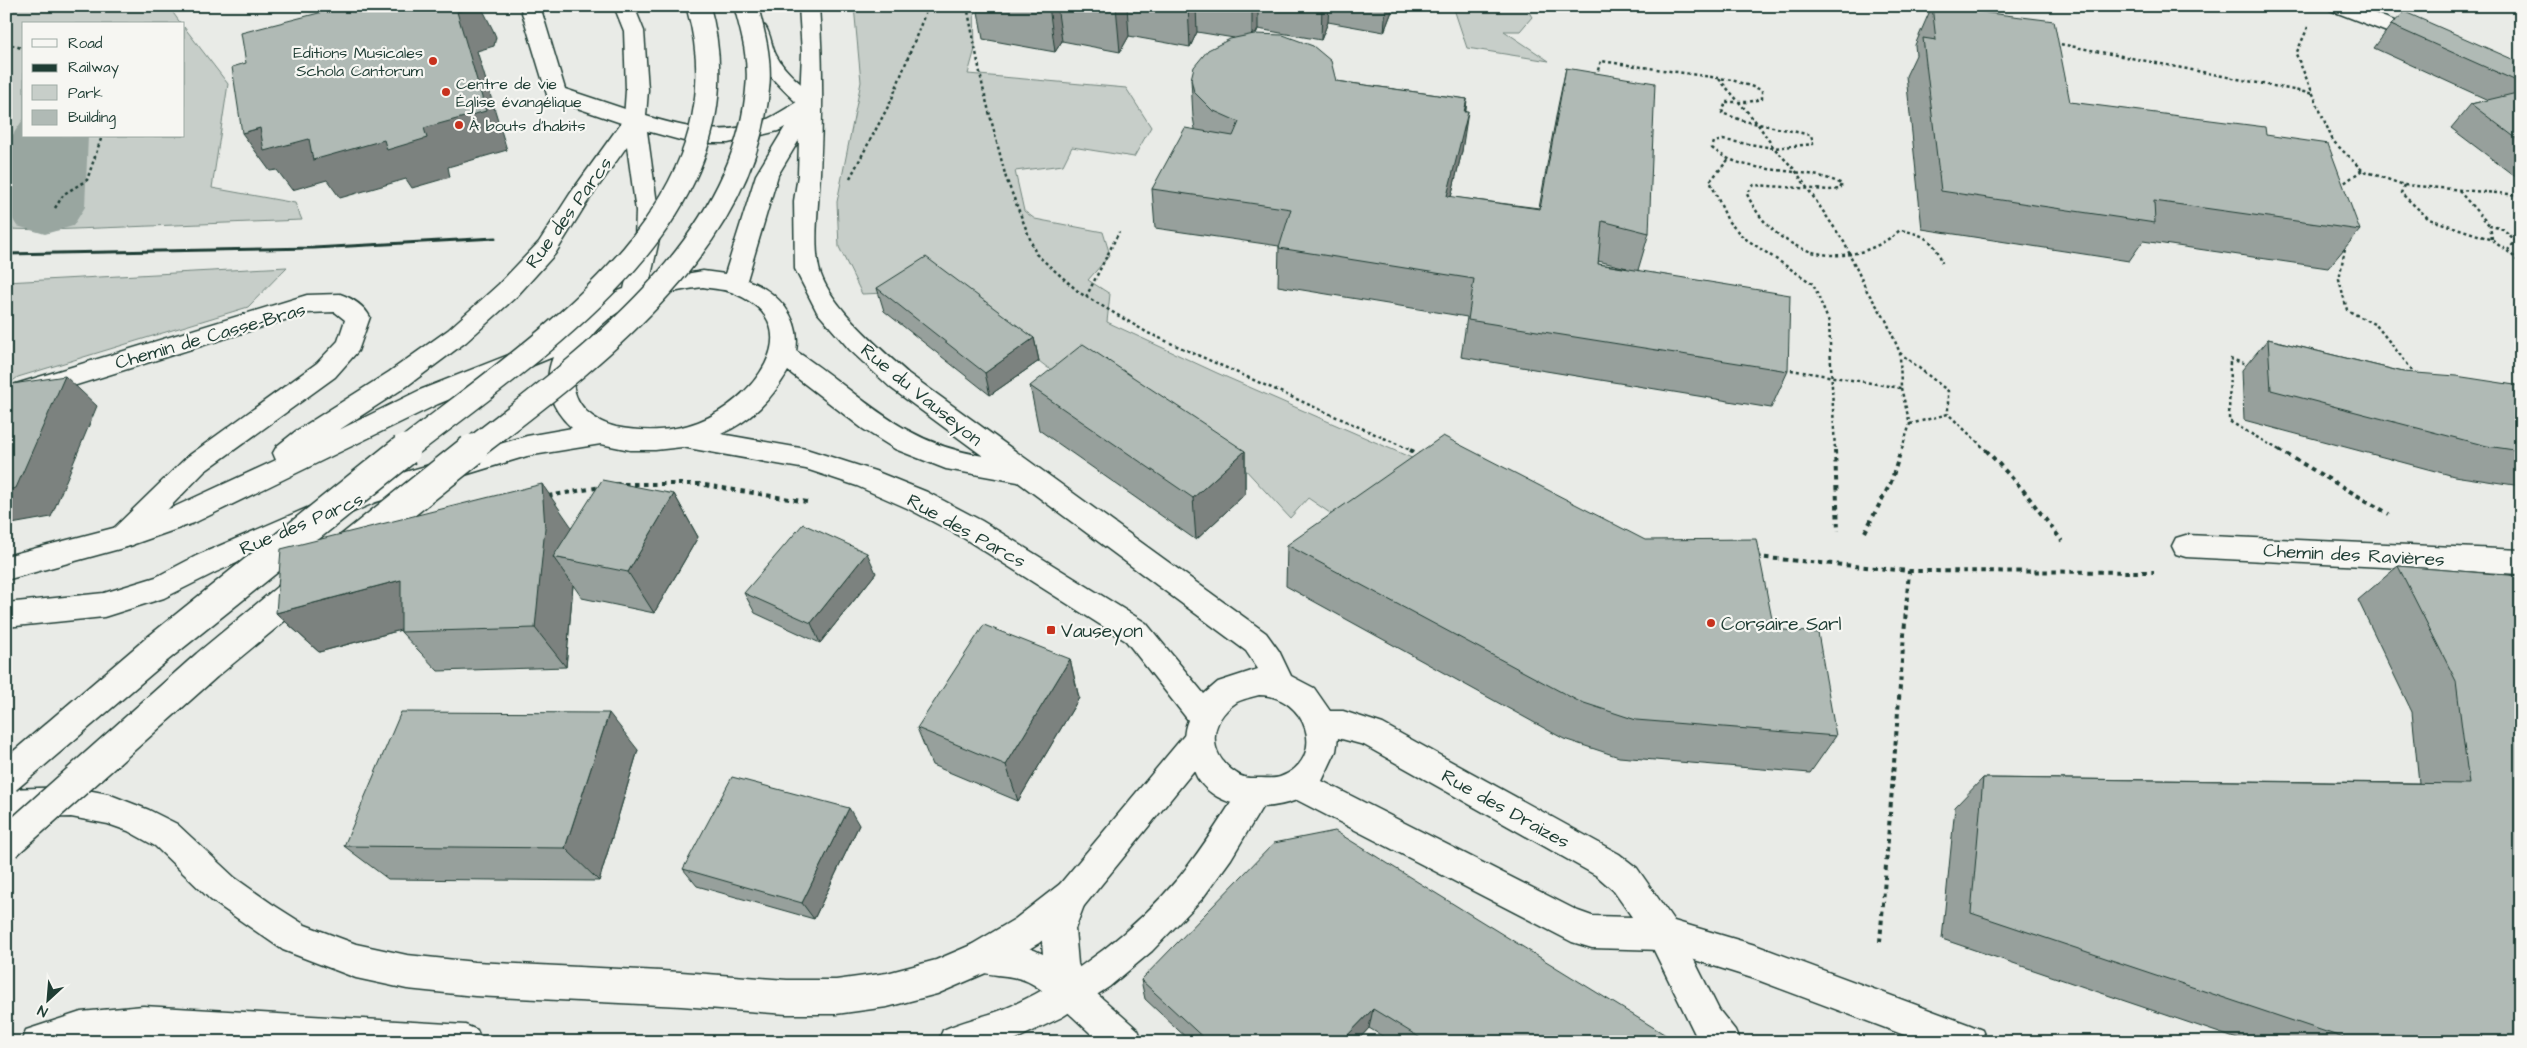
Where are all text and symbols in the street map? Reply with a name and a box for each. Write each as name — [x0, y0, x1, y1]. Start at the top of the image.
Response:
legend — [22, 22, 185, 138]
text: Road — [68, 33, 103, 54]
place label: Editions Musicales Schola Cantorum — [293, 42, 424, 82]
marker: Editions Musicales Schola Cantorum — [427, 55, 439, 67]
text: Railway — [68, 57, 119, 79]
place label: Centre de vie Église évangélique — [456, 73, 582, 114]
text: Park — [68, 83, 103, 104]
marker: Centre de vie Église évangélique — [440, 86, 452, 98]
text: Building — [68, 107, 116, 129]
place label: À bouts d'habits — [469, 115, 585, 137]
marker: À bouts d'habits — [453, 119, 465, 131]
street label: Rue des Parcs — [519, 152, 619, 274]
street label: Chemin de Casse-Bras — [112, 296, 309, 377]
street label: Rue du Vauseyon — [854, 338, 988, 454]
street label: Rue des Parcs — [236, 486, 368, 563]
street label: Rue des Parcs — [902, 487, 1031, 575]
street label: Chemin des Ravières — [2263, 537, 2445, 574]
place label: Corsaire Sarl — [1721, 611, 1841, 638]
marker: Corsaire Sarl — [1705, 617, 1717, 629]
place label: Vauseyon — [1061, 618, 1143, 646]
marker: Vauseyon — [1045, 624, 1057, 636]
street label: Rue des Draizes — [1436, 763, 1574, 856]
north arrow — [22, 976, 72, 1026]
text: N — [34, 1000, 51, 1022]

